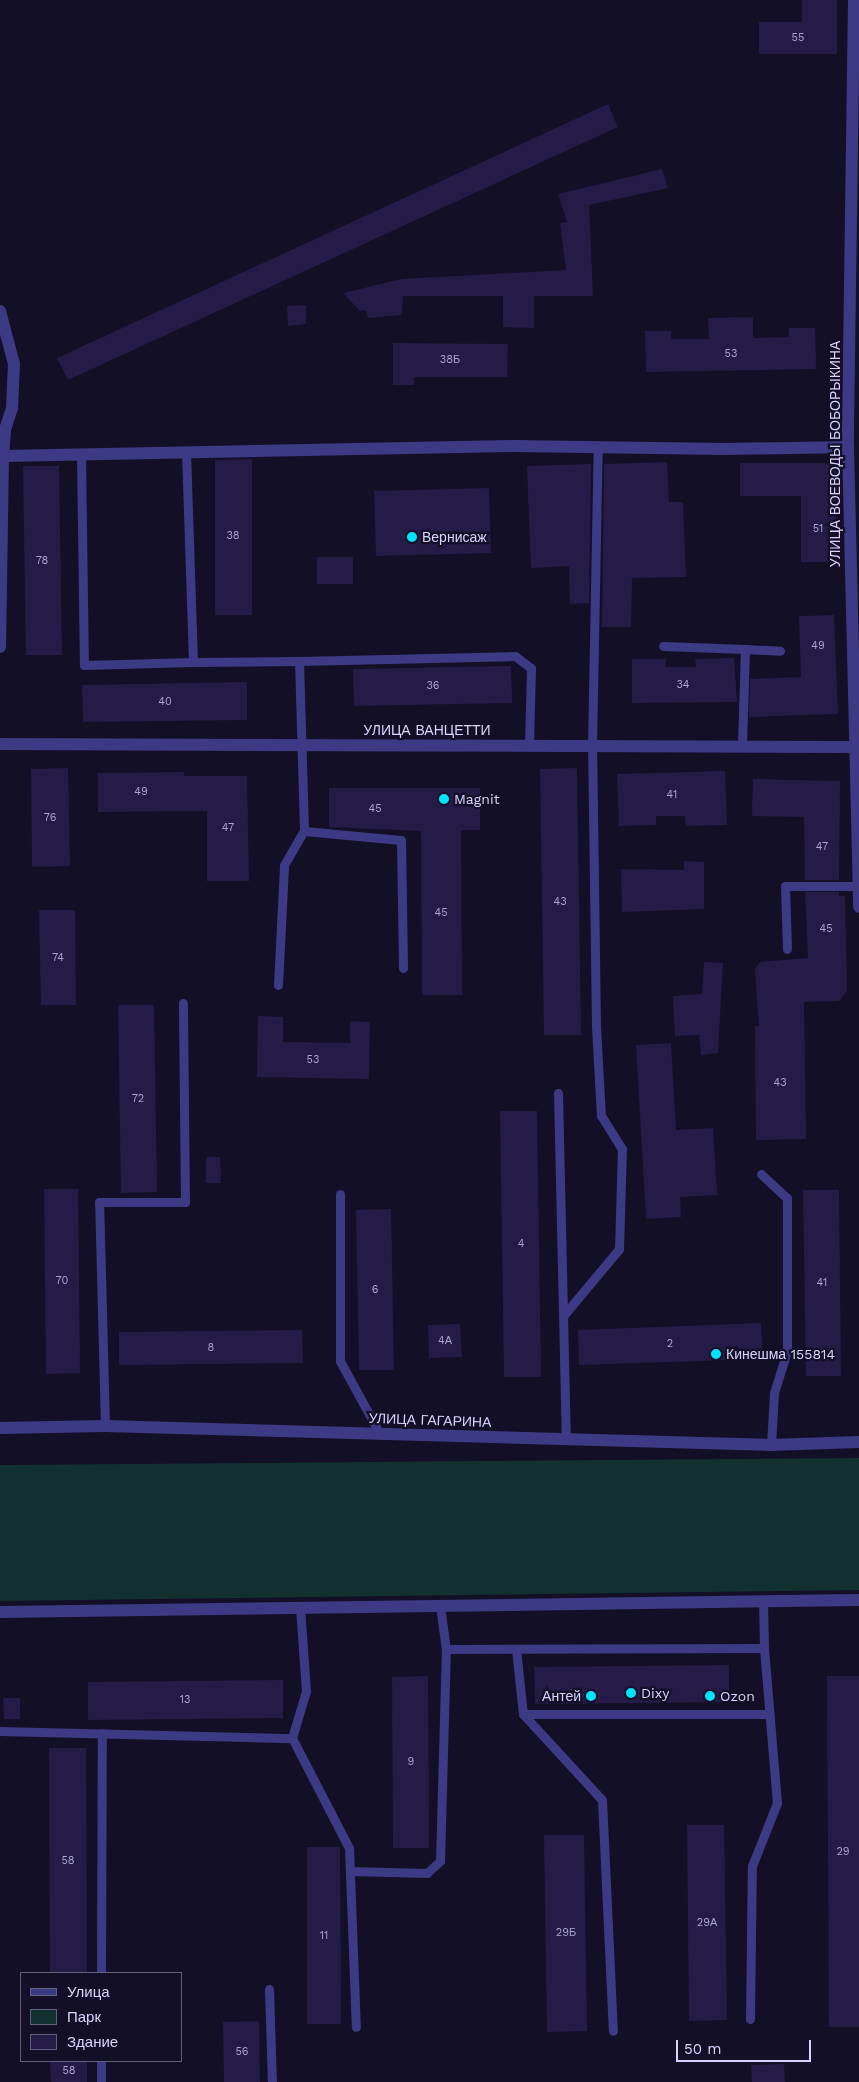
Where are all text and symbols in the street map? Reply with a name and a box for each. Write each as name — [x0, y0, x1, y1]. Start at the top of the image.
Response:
house number: 55 — [792, 31, 804, 45]
street label: УЛИЦА ВОЕВОДЫ БОБОРЫКИНА — [827, 341, 843, 567]
house number: 53 — [725, 347, 737, 361]
house number: 38Б — [440, 353, 460, 367]
house number: 51 — [813, 522, 823, 536]
house number: 38 — [226, 529, 240, 543]
place label: Вернисаж — [422, 529, 487, 545]
marker: Вернисаж — [406, 531, 418, 543]
house number: 78 — [36, 554, 48, 568]
house number: 49 — [811, 639, 825, 653]
house number: 34 — [676, 678, 690, 692]
house number: 36 — [426, 679, 440, 693]
house number: 40 — [158, 695, 172, 709]
street label: УЛИЦА ВАНЦЕТТИ — [363, 722, 491, 738]
house number: 49 — [134, 785, 148, 799]
house number: 41 — [667, 788, 677, 802]
place label: Magnit — [454, 791, 499, 807]
marker: Magnit — [438, 793, 450, 805]
house number: 45 — [368, 802, 382, 816]
house number: 76 — [44, 811, 56, 825]
house number: 47 — [222, 821, 234, 835]
house number: 47 — [816, 840, 828, 854]
house number: 43 — [553, 895, 567, 909]
house number: 45 — [434, 906, 448, 920]
house number: 45 — [819, 922, 833, 936]
house number: 74 — [52, 951, 64, 965]
house number: 53 — [307, 1053, 319, 1067]
house number: 43 — [773, 1076, 787, 1090]
house number: 72 — [132, 1092, 144, 1106]
house number: 4 — [518, 1237, 524, 1251]
house number: 70 — [56, 1274, 68, 1288]
house number: 41 — [817, 1276, 827, 1290]
house number: 6 — [372, 1283, 378, 1297]
house number: 4А — [438, 1334, 452, 1348]
house number: 2 — [667, 1337, 673, 1351]
house number: 8 — [208, 1341, 214, 1355]
place label: Кинешма 155814 — [726, 1346, 835, 1362]
marker: Кинешма 155814 — [710, 1348, 722, 1360]
street label: УЛИЦА ГАГАРИНА — [368, 1409, 492, 1431]
place label: Dixy — [641, 1685, 669, 1701]
marker: Dixy — [625, 1687, 637, 1699]
place label: Антей — [542, 1688, 581, 1704]
place label: Ozon — [720, 1688, 755, 1704]
marker: Антей — [585, 1690, 597, 1702]
marker: Ozon — [704, 1690, 716, 1702]
house number: 13 — [180, 1693, 190, 1707]
house number: 9 — [408, 1755, 414, 1769]
house number: 29 — [836, 1845, 850, 1859]
house number: 58 — [61, 1854, 75, 1868]
house number: 29А — [697, 1916, 717, 1930]
house number: 29Б — [556, 1926, 576, 1940]
house number: 11 — [320, 1929, 328, 1943]
legend — [20, 1972, 182, 2062]
text: Улица — [67, 1983, 110, 2001]
text: Парк — [67, 2008, 101, 2026]
scale bar — [679, 2030, 814, 2062]
text: Здание — [67, 2033, 118, 2051]
text: 50 m — [684, 2040, 721, 2058]
house number: 56 — [235, 2045, 249, 2059]
house number: 58 — [62, 2064, 76, 2078]

